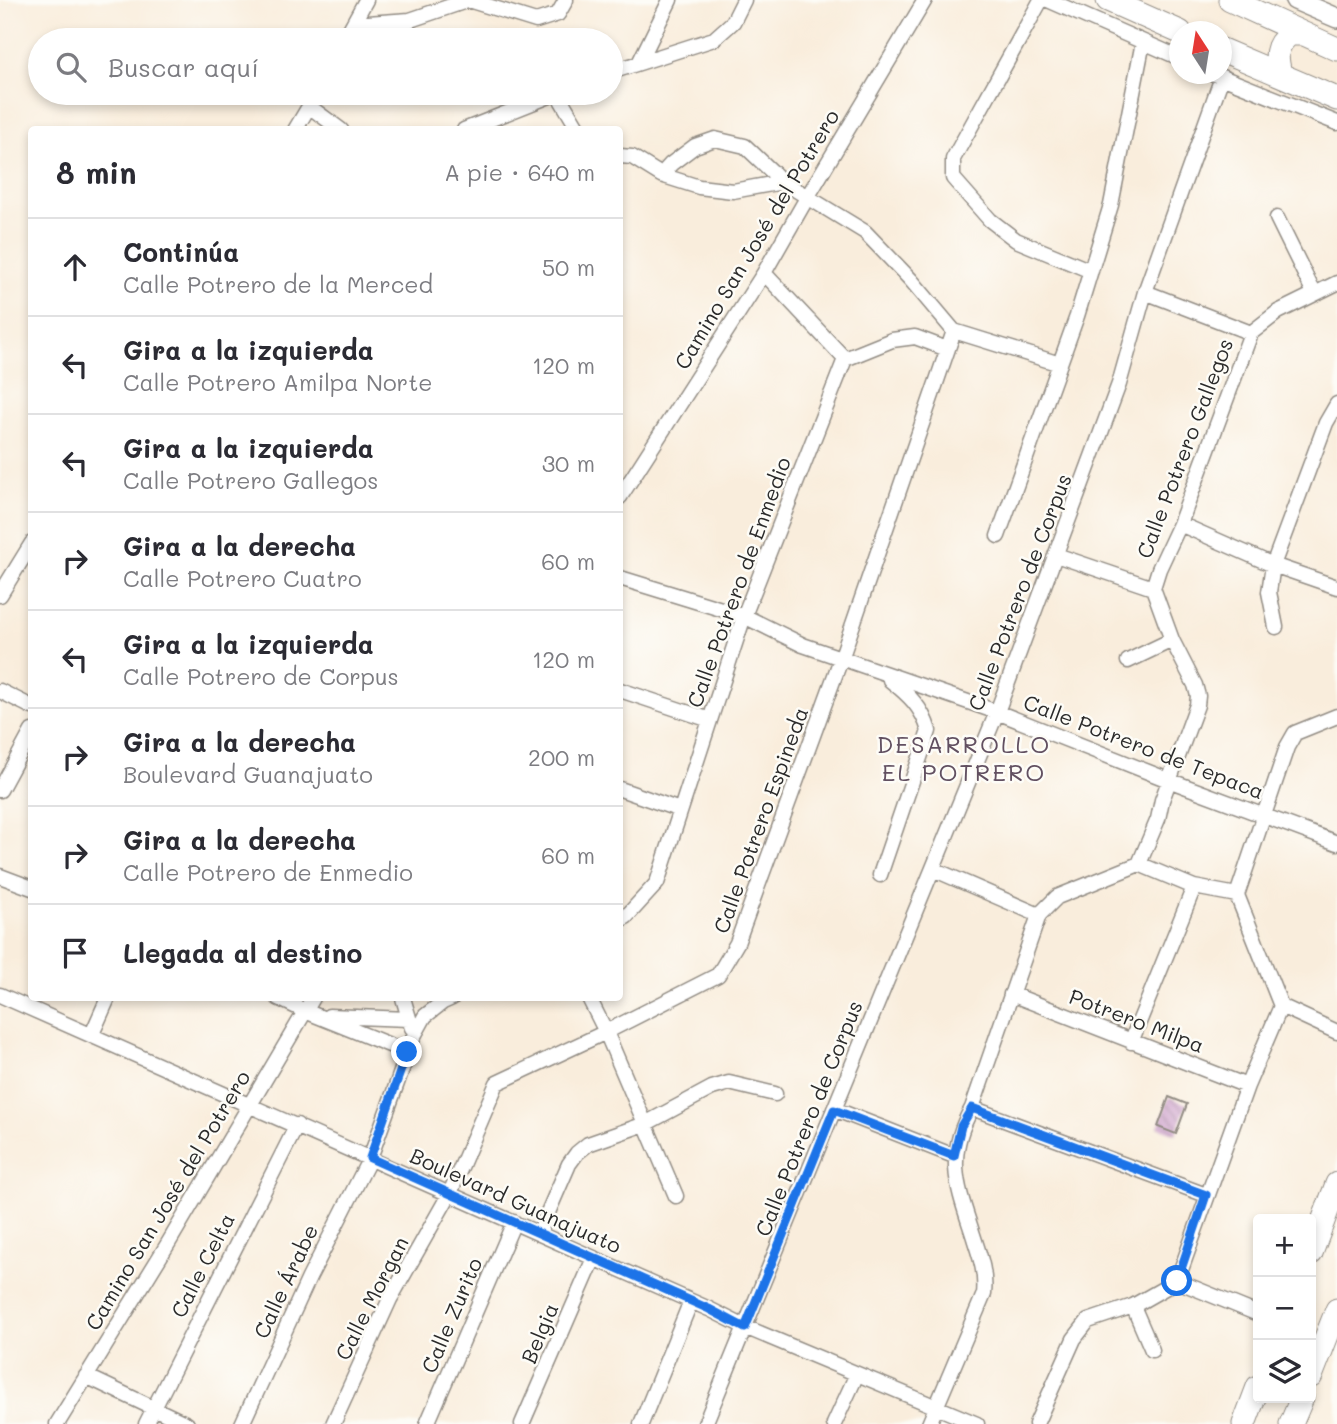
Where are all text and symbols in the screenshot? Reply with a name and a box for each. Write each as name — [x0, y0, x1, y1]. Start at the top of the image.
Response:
north arrow — [1169, 21, 1232, 84]
search box — [28, 28, 623, 105]
icon: search — [52, 48, 90, 86]
text: Buscar aquí — [108, 50, 259, 84]
street label: Camino San José del Potrero — [668, 104, 844, 374]
text: 8 min — [56, 152, 137, 192]
text: A pie · 640 m — [444, 157, 595, 187]
text: Continúa — [123, 235, 239, 269]
icon: ahead — [56, 248, 94, 286]
text: 50 m — [542, 252, 595, 282]
text: Calle Potrero de la Merced — [123, 269, 433, 299]
text: Gira a la izquierda — [123, 333, 374, 367]
street label: Calle Potrero Gallegos — [1130, 334, 1238, 562]
icon: left — [56, 346, 94, 384]
text: 120 m — [532, 350, 595, 380]
text: Calle Potrero Amilpa Norte — [123, 367, 433, 397]
text: Gira a la izquierda — [123, 431, 374, 465]
icon: left — [56, 444, 94, 482]
text: 30 m — [542, 448, 595, 478]
street label: Calle Potrero de Enmedio — [680, 453, 796, 711]
text: Calle Potrero Gallegos — [123, 465, 378, 495]
street label: Calle Potrero de Corpus — [961, 470, 1077, 714]
text: Gira a la derecha — [123, 529, 356, 563]
icon: right — [56, 542, 94, 580]
text: 60 m — [541, 546, 595, 576]
text: Calle Potrero Cuatro — [123, 563, 362, 593]
text: Gira a la izquierda — [123, 627, 374, 661]
icon: left — [56, 640, 94, 678]
text: 120 m — [532, 644, 595, 674]
text: Calle Potrero de Corpus — [123, 661, 399, 691]
street label: Calle Potrero de Tepaca — [1020, 688, 1268, 804]
street label: Calle Potrero Espineda — [706, 703, 814, 937]
text: Gira a la derecha — [123, 725, 356, 759]
district label: DESARROLLO EL POTRERO — [877, 728, 1051, 787]
icon: right — [56, 738, 94, 776]
text: 200 m — [528, 742, 595, 772]
text: Boulevard Guanajuato — [123, 759, 373, 789]
text: Gira a la derecha — [123, 823, 356, 857]
icon: right — [56, 836, 94, 874]
text: 60 m — [541, 840, 595, 870]
text: Calle Potrero de Enmedio — [123, 857, 413, 887]
icon: arrive — [56, 934, 94, 972]
text: Llegada al destino — [123, 936, 362, 970]
street label: Potrero Milpa — [1066, 982, 1208, 1058]
street label: Calle Potrero de Corpus — [748, 996, 868, 1240]
route end — [391, 1036, 422, 1067]
street label: Camino San José del Potrero — [79, 1065, 255, 1335]
street label: Boulevard Guanajuato — [406, 1141, 626, 1259]
street label: Calle Celta — [164, 1208, 240, 1322]
map controls — [1253, 1214, 1316, 1403]
button: + — [1253, 1214, 1316, 1277]
street label: Calle Árabe — [247, 1220, 323, 1342]
street label: Calle Morgan — [328, 1232, 414, 1364]
street label: Calle Zurito — [415, 1253, 487, 1377]
route start — [1161, 1265, 1192, 1296]
button: − — [1253, 1277, 1316, 1340]
street label: Belgia — [514, 1299, 564, 1367]
button: layers — [1253, 1340, 1316, 1403]

